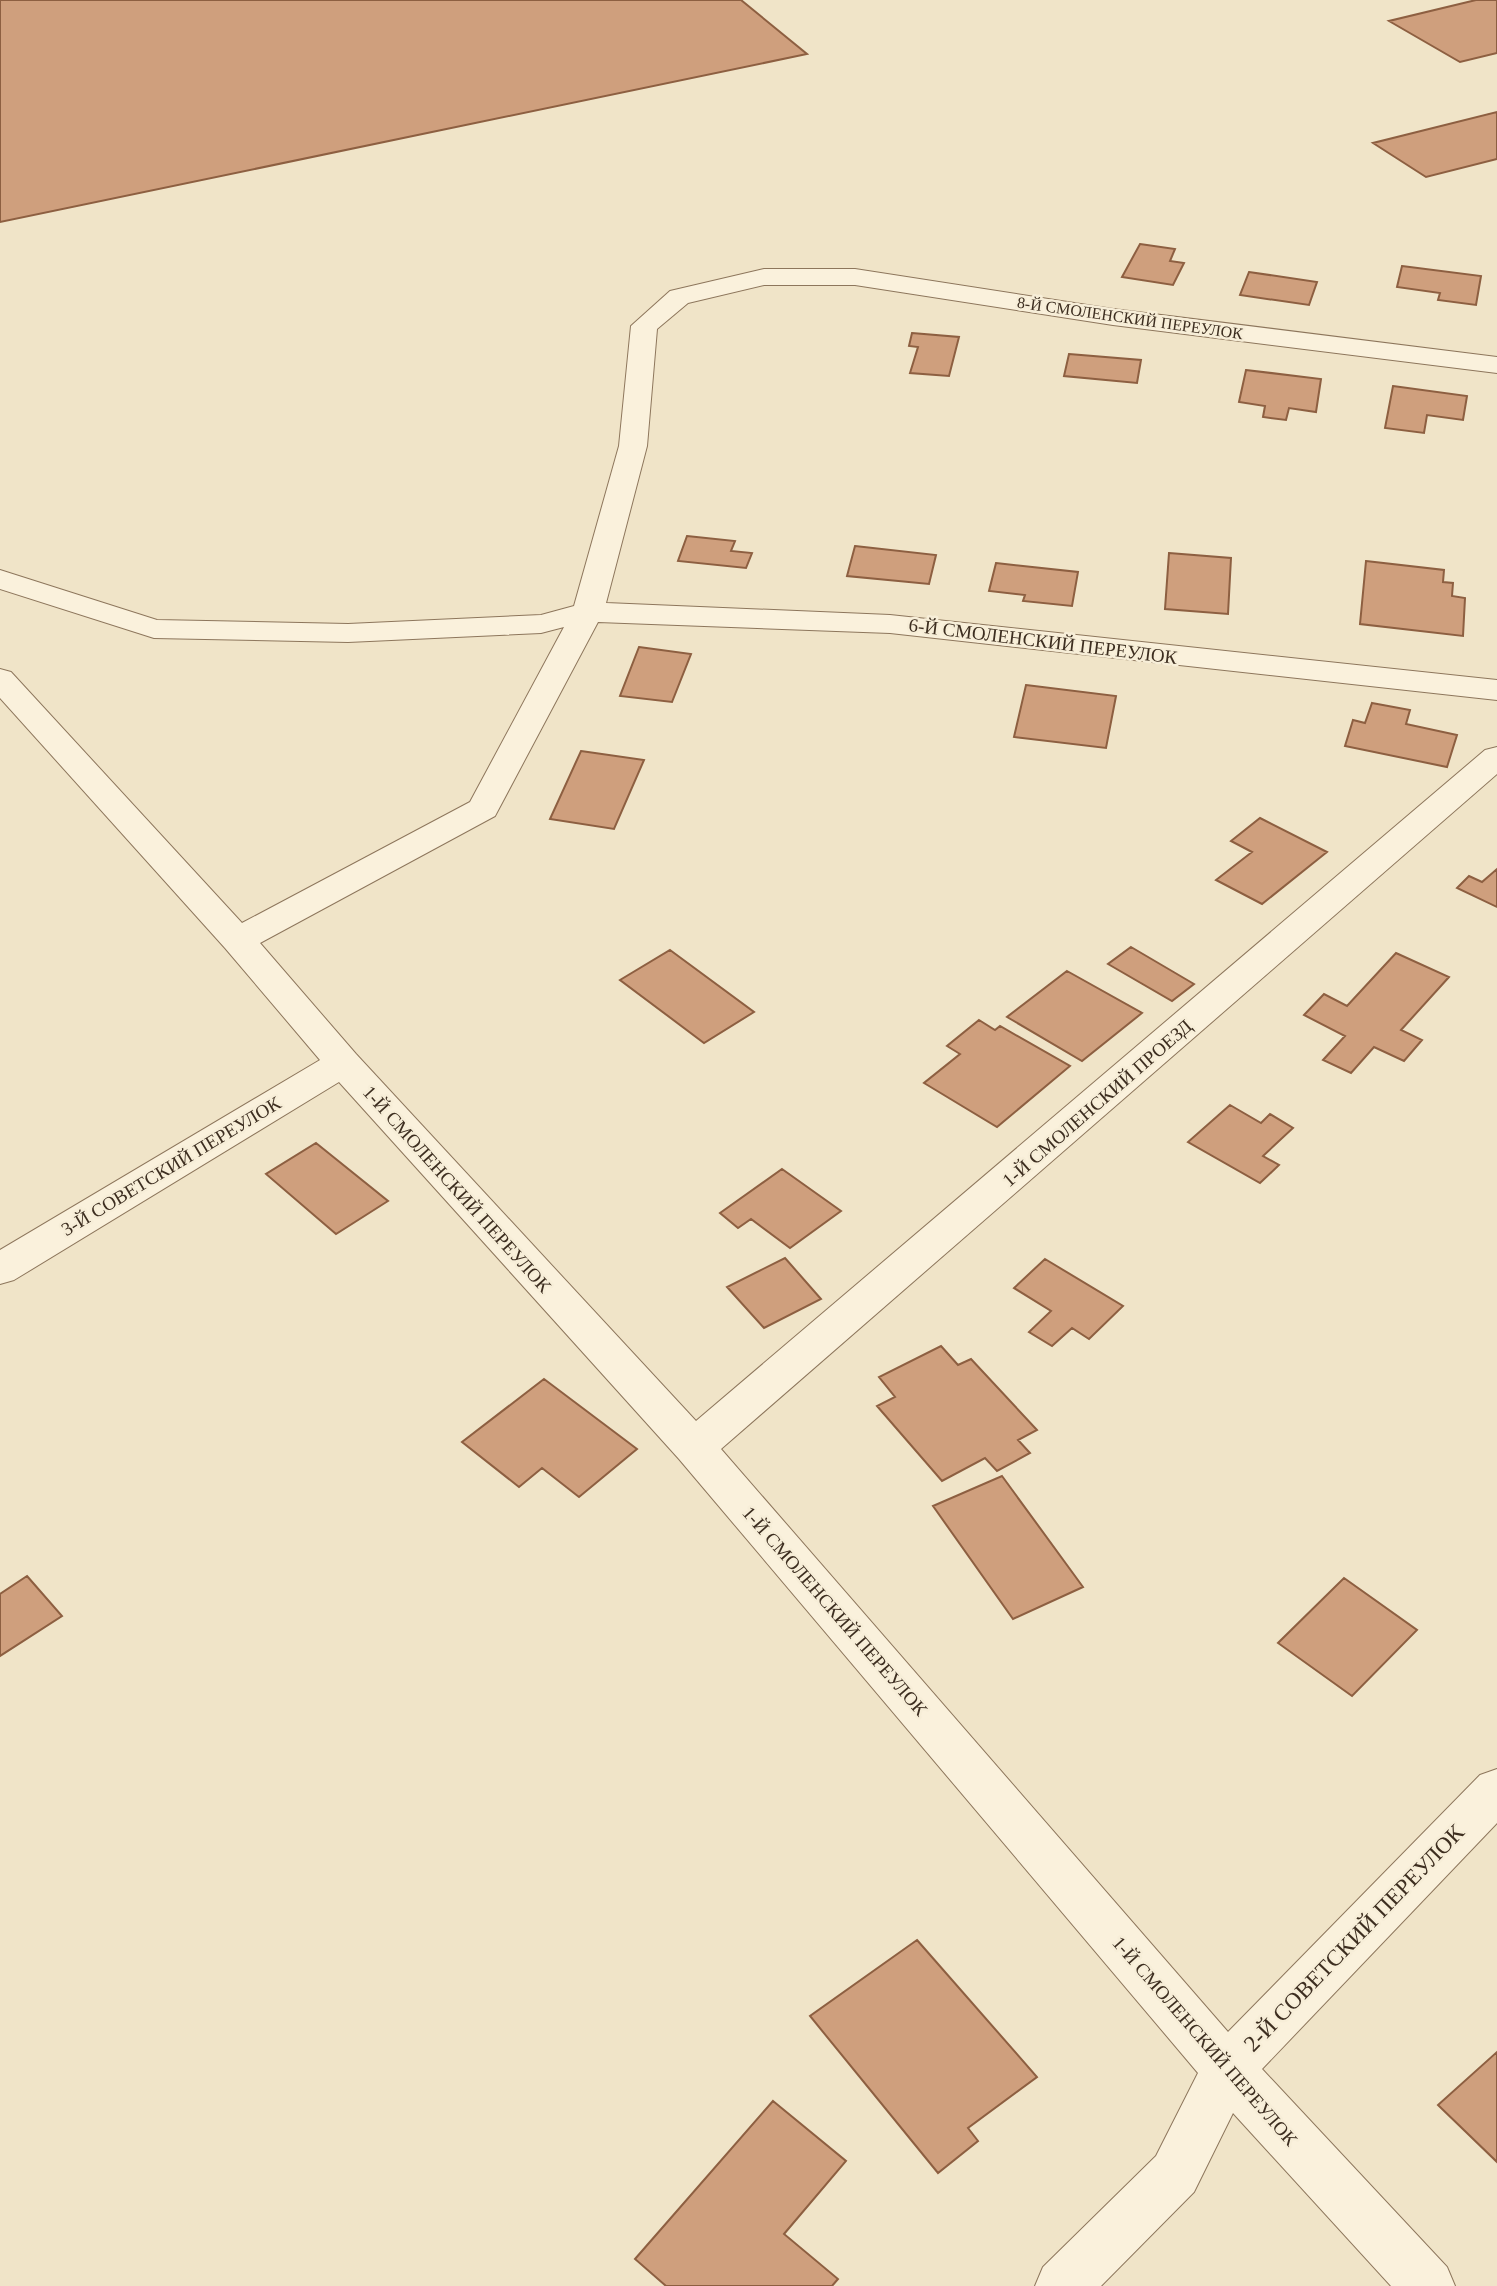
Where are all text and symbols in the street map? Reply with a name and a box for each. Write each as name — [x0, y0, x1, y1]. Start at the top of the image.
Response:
street label: 8-Й СМОЛЕНСКИЙ ПЕРЕУЛОК — [1016, 293, 1244, 342]
street label: 6-Й СМОЛЕНСКИЙ ПЕРЕУЛОК — [907, 614, 1179, 668]
street label: 1-Й СМОЛЕНСКИЙ ПРОЕЗД — [998, 1015, 1196, 1191]
street label: 1-Й СМОЛЕНСКИЙ ПЕРЕУЛОК — [359, 1081, 556, 1297]
street label: 3-Й СОВЕТСКИЙ ПЕРЕУЛОК — [57, 1092, 285, 1240]
street label: 1-Й СМОЛЕНСКИЙ ПЕРЕУЛОК — [738, 1502, 932, 1720]
street label: 2-Й СОВЕТСКИЙ ПЕРЕУЛОК — [1239, 1819, 1469, 2056]
street label: 1-Й СМОЛЕНСКИЙ ПЕРЕУЛОК — [1108, 1932, 1302, 2150]

